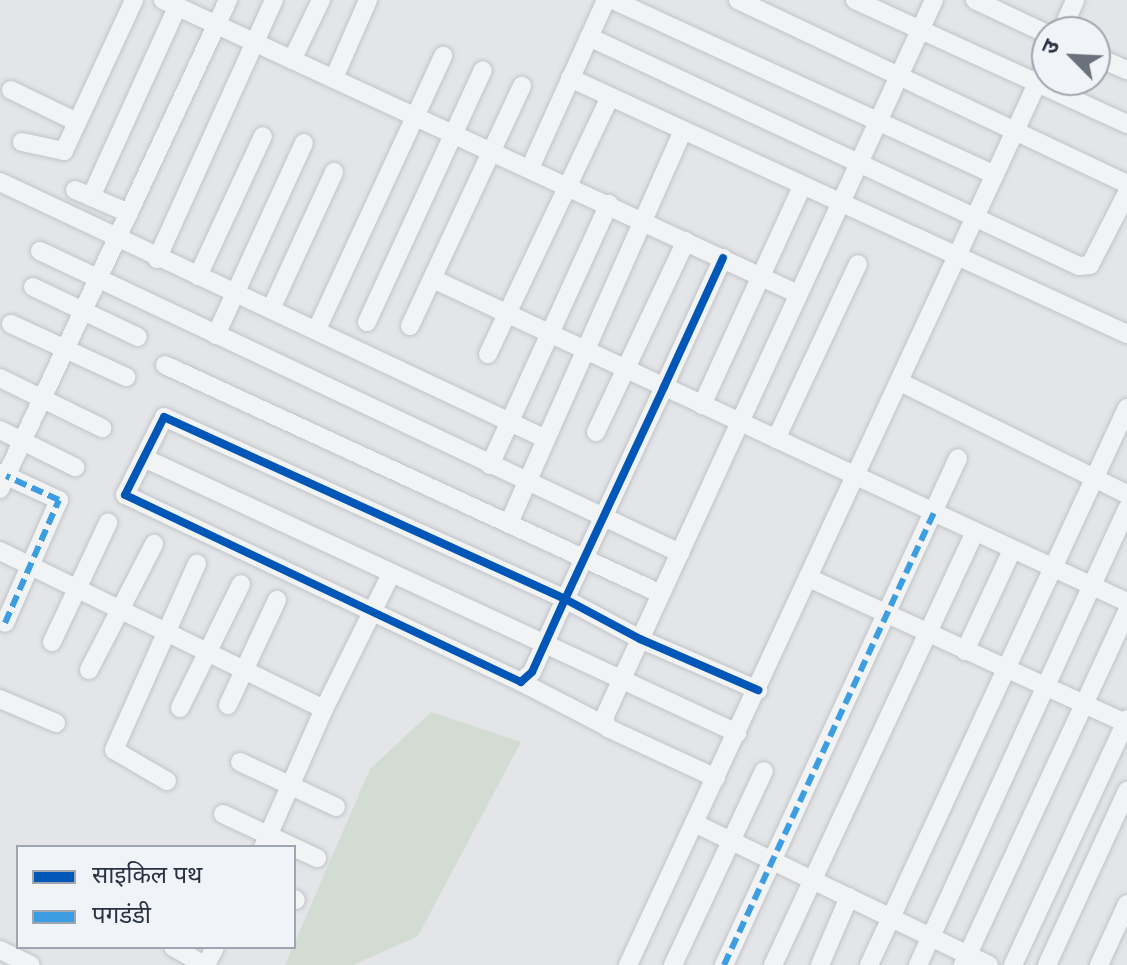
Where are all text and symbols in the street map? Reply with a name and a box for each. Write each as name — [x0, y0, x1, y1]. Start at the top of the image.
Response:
north arrow — [1031, 16, 1111, 96]
text: उ — [1036, 36, 1065, 58]
legend — [16, 845, 296, 949]
text: साइकिल पथ — [92, 861, 202, 890]
text: पगडंडी — [92, 901, 151, 930]

